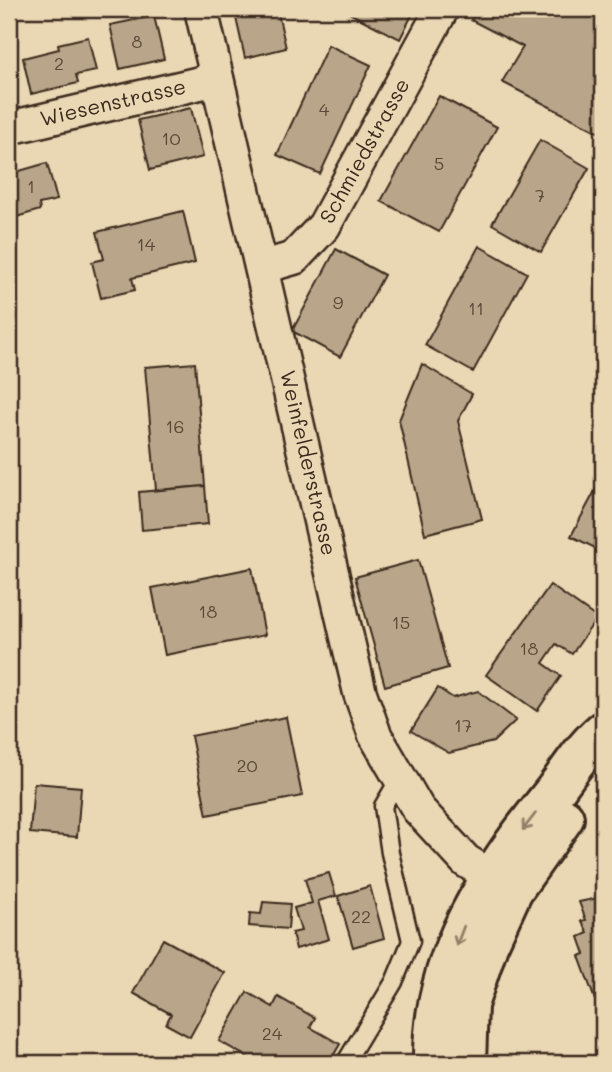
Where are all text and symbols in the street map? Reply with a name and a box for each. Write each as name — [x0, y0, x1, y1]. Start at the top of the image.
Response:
house number: 8 — [132, 29, 143, 53]
house number: 2 — [54, 51, 64, 75]
street label: Wiesenstrasse — [37, 72, 188, 131]
street label: Schmiedstrasse — [313, 73, 415, 228]
house number: 4 — [319, 97, 330, 121]
house number: 10 — [161, 126, 181, 150]
house number: 5 — [434, 151, 444, 175]
house number: 1 — [27, 174, 35, 198]
house number: 7 — [535, 183, 545, 207]
house number: 14 — [137, 232, 156, 256]
house number: 9 — [333, 290, 344, 314]
house number: 11 — [468, 296, 484, 320]
street label: Weinfelderstrasse — [275, 367, 344, 558]
house number: 16 — [166, 414, 184, 438]
house number: 18 — [199, 599, 218, 623]
house number: 15 — [392, 610, 410, 634]
house number: 18 — [520, 636, 539, 660]
house number: 17 — [454, 713, 472, 737]
house number: 20 — [236, 753, 258, 777]
one-way arrow — [522, 812, 537, 831]
house number: 22 — [351, 904, 371, 928]
one-way arrow — [452, 925, 465, 947]
house number: 24 — [262, 1021, 283, 1045]

